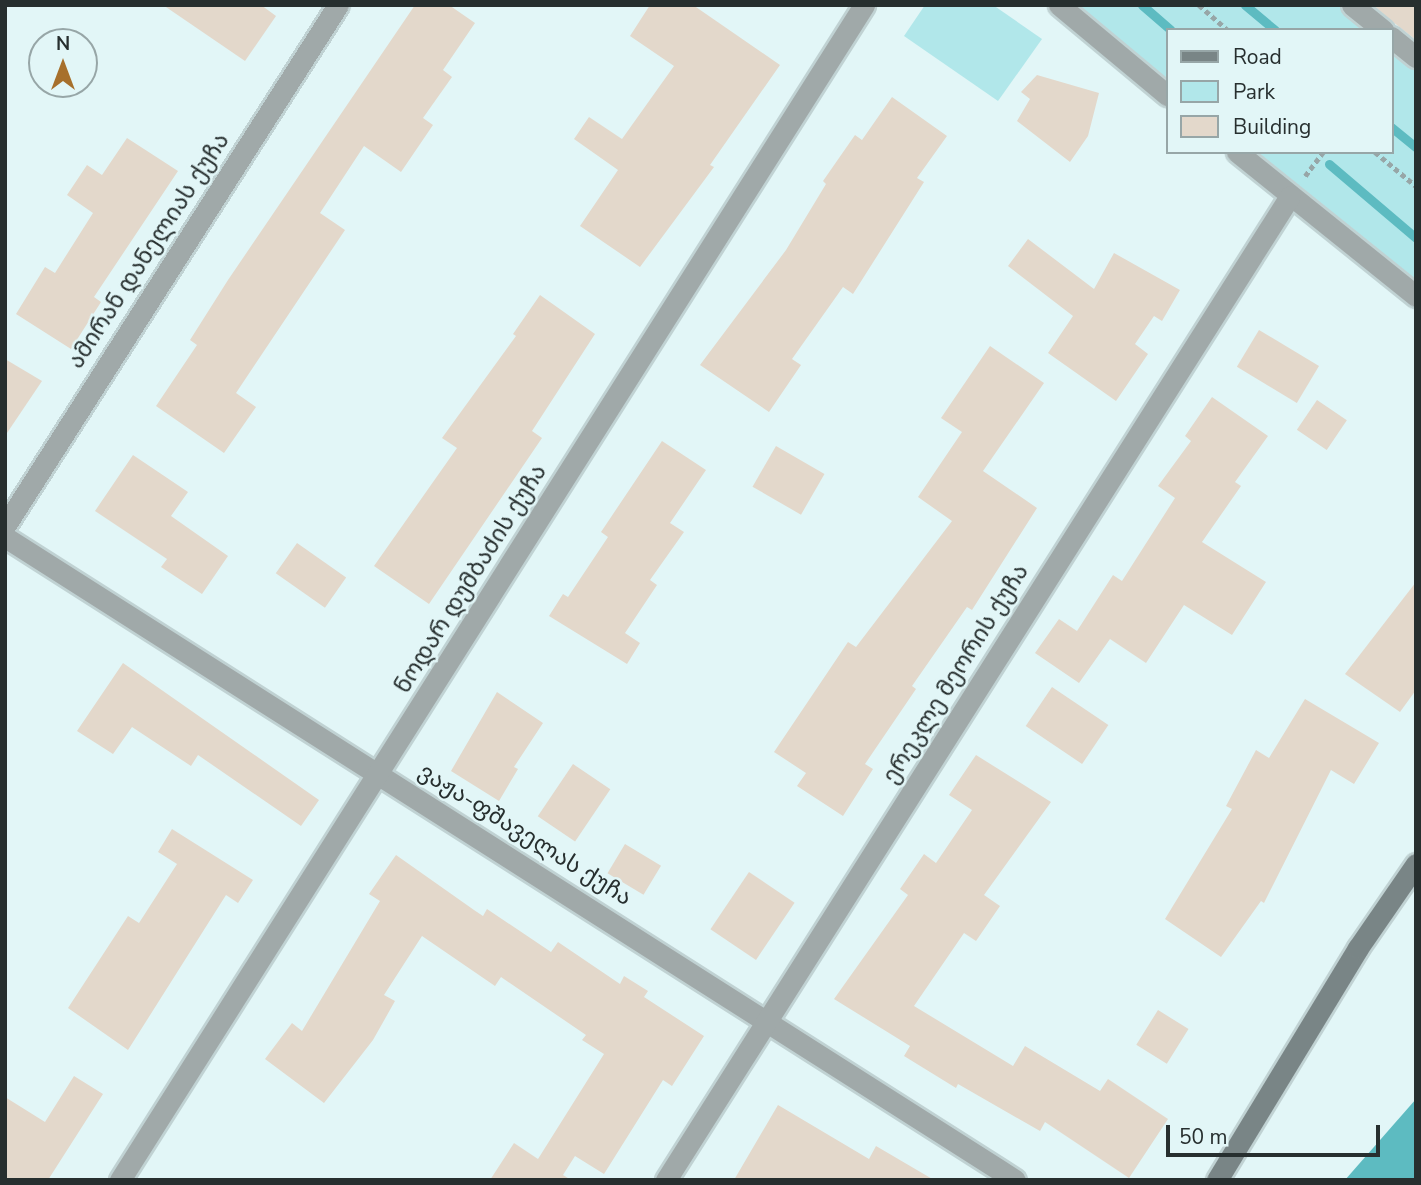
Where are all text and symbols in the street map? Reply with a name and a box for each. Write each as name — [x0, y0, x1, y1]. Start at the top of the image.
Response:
north arrow — [28, 28, 98, 98]
legend — [1166, 28, 1393, 154]
text: N — [56, 31, 70, 57]
text: Road — [1233, 43, 1282, 71]
text: Park — [1233, 78, 1275, 106]
text: Building — [1233, 113, 1311, 141]
street label: ამირან დანელიას ქუჩა — [62, 128, 236, 374]
street label: ნოდარ დუმბაძის ქუჩა — [389, 459, 553, 699]
street label: ერეკლე მეორის ქუჩა — [877, 559, 1035, 789]
street label: ვაჟა-ფშაველას ქუჩა — [413, 758, 637, 912]
scale bar — [1169, 1112, 1382, 1156]
text: 50 m — [1179, 1123, 1228, 1151]

